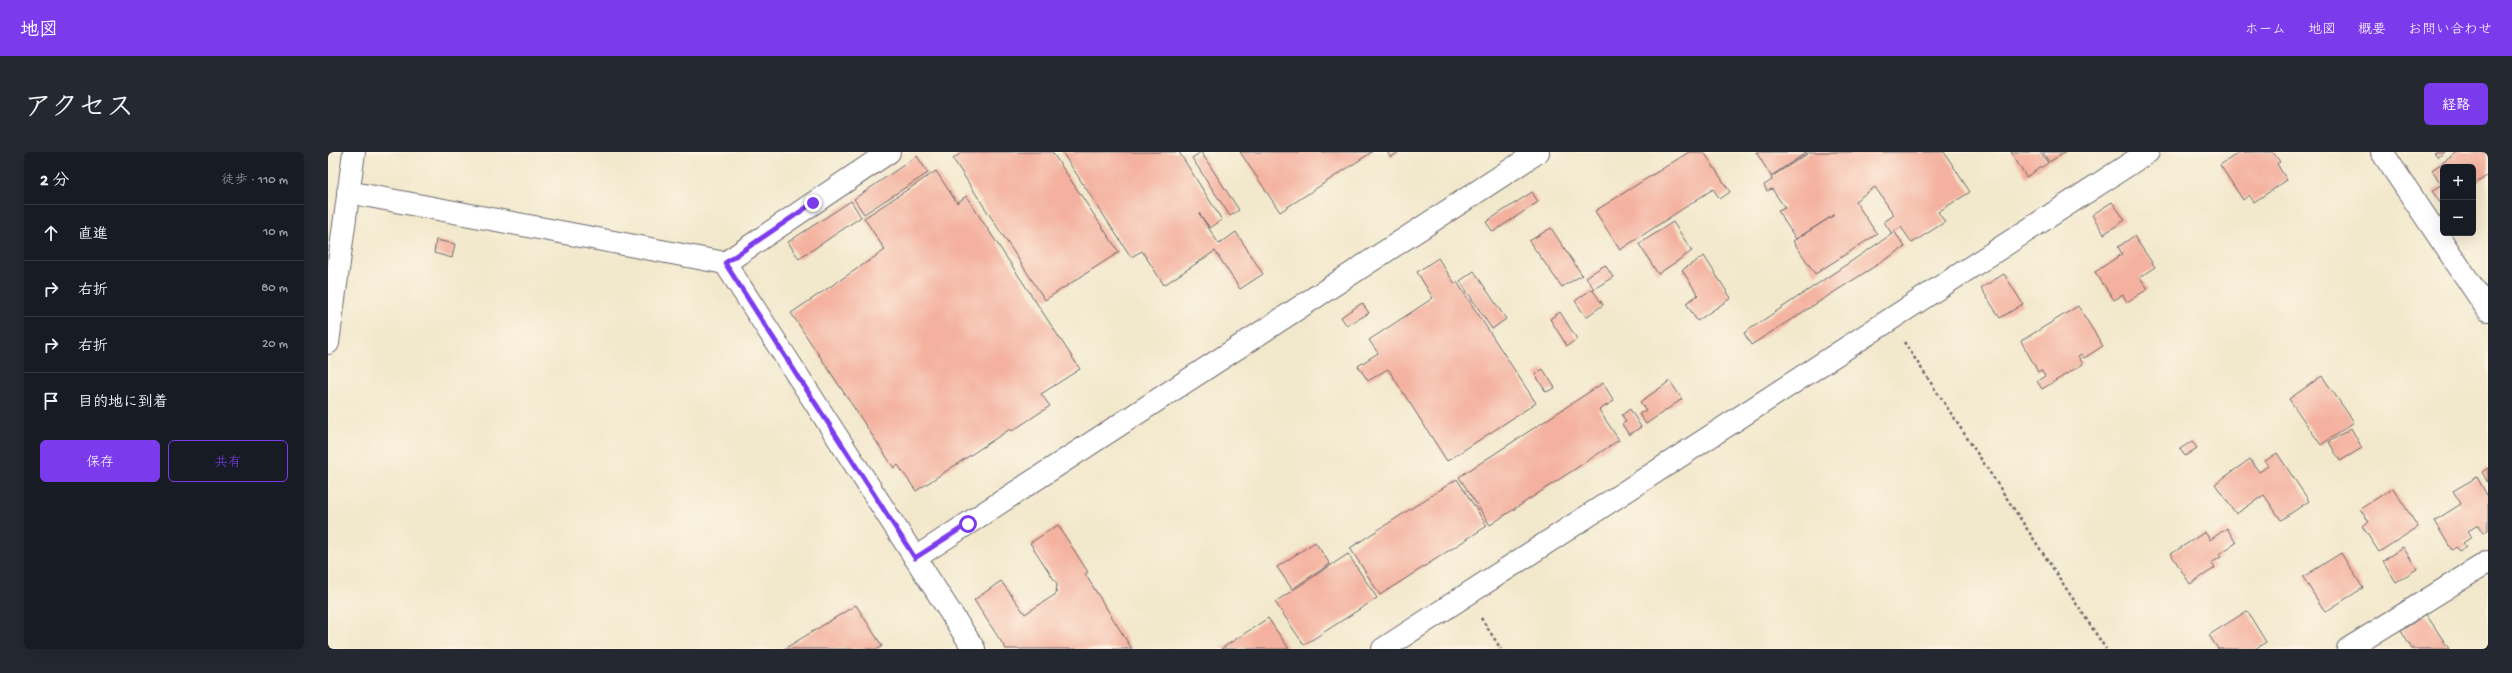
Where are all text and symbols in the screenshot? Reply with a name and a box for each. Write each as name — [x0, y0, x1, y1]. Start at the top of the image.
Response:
text: 地図 — [20, 20, 58, 43]
text: ホーム — [2245, 22, 2286, 39]
text: 地図 — [2308, 22, 2336, 39]
text: 概要 — [2358, 22, 2386, 39]
text: お問い合わせ — [2408, 22, 2492, 39]
button: 経路 — [2424, 83, 2488, 125]
text: アクセス — [24, 93, 134, 126]
map controls — [2440, 164, 2476, 236]
button: + — [2440, 164, 2476, 200]
text: 2 分 — [40, 172, 69, 192]
text: 徒歩 · 110 m — [222, 173, 288, 188]
route end — [804, 194, 822, 212]
button: − — [2440, 200, 2476, 236]
icon: ahead — [40, 222, 62, 244]
text: 10 m — [263, 225, 288, 240]
text: 直進 — [78, 226, 108, 244]
icon: right — [40, 278, 62, 300]
text: 80 m — [261, 281, 288, 296]
text: 右折 — [78, 282, 108, 300]
icon: right — [40, 334, 62, 356]
text: 20 m — [262, 337, 288, 352]
text: 右折 — [78, 338, 108, 356]
icon: arrive — [40, 390, 62, 412]
text: 目的地に到着 — [78, 394, 168, 412]
button: 保存 — [40, 440, 160, 482]
button: 共有 — [168, 440, 288, 482]
route start — [959, 515, 977, 533]

